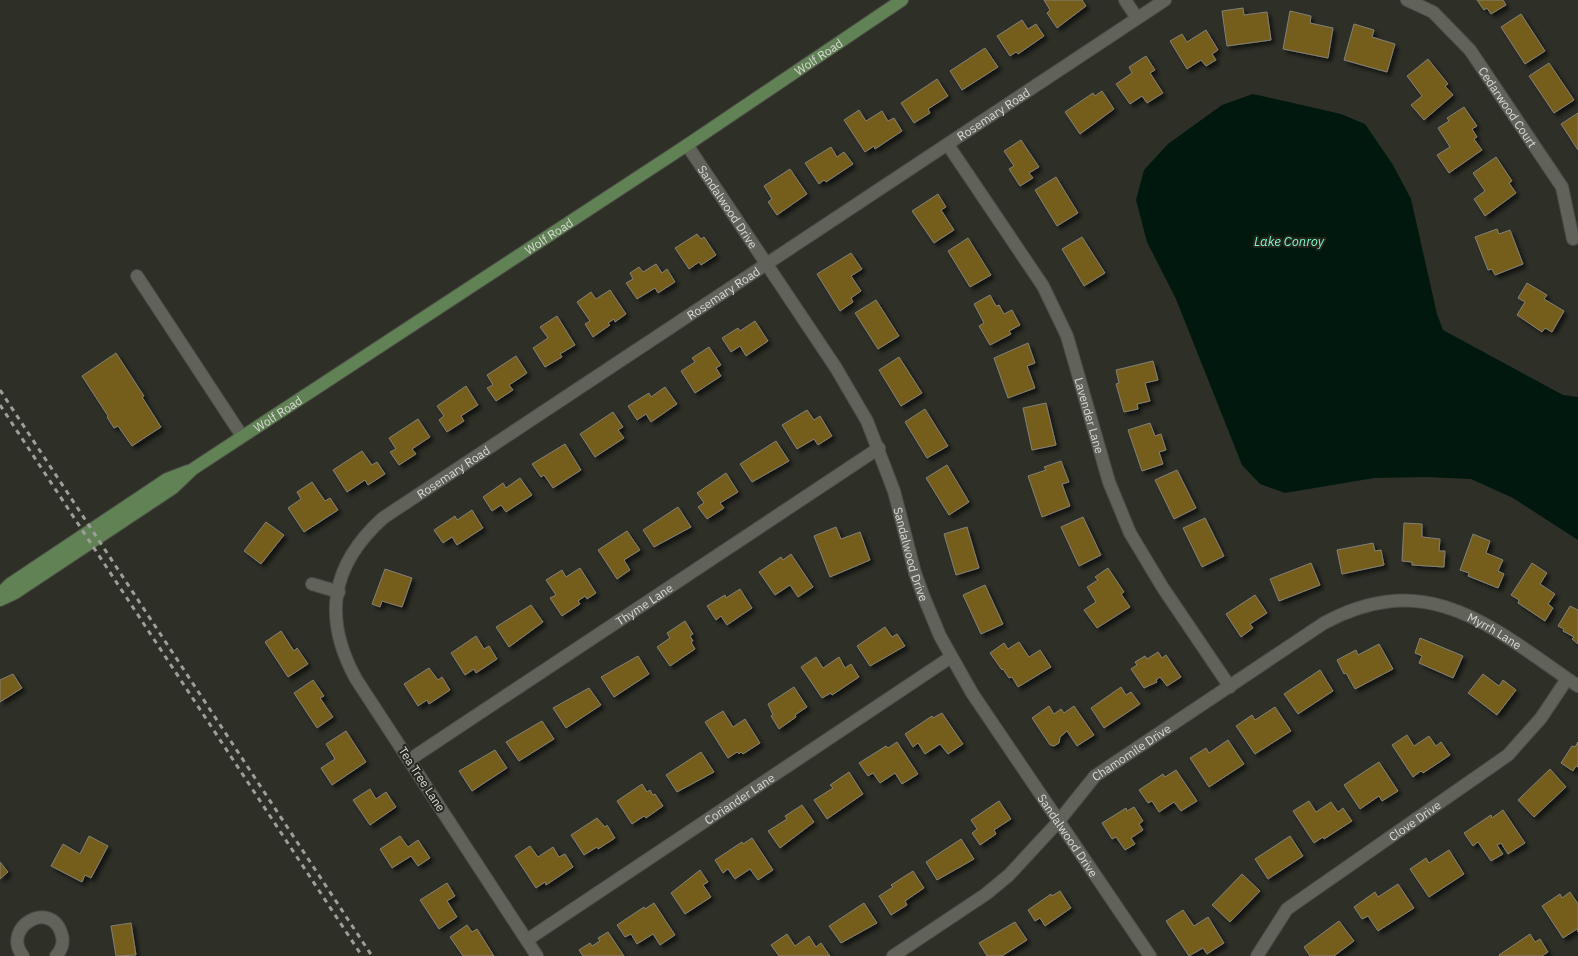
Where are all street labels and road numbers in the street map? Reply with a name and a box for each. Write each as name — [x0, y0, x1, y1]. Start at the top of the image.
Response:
street label: Wolf Road — [791, 35, 845, 78]
street label: Cedarwood Court — [1476, 64, 1541, 150]
street label: Rosemary Road — [954, 84, 1033, 143]
street label: Sandalwood Drive — [695, 162, 762, 251]
street label: Wolf Road — [521, 215, 576, 257]
street label: Rosemary Road — [684, 263, 762, 322]
street label: Lavender Lane — [1072, 376, 1108, 455]
street label: Wolf Road — [251, 392, 305, 435]
street label: Rosemary Road — [414, 442, 492, 501]
street label: Sandalwood Drive — [891, 505, 932, 604]
street label: Thyme Lane — [613, 579, 676, 628]
street label: Myrrh Lane — [1465, 609, 1525, 652]
street label: Chamomile Drive — [1088, 720, 1174, 784]
street label: Tea Tree Lane — [395, 744, 449, 815]
street label: Coriander Lane — [701, 769, 778, 827]
street label: Sandalwood Drive — [1035, 791, 1102, 880]
street label: Clove Drive — [1385, 797, 1444, 844]

